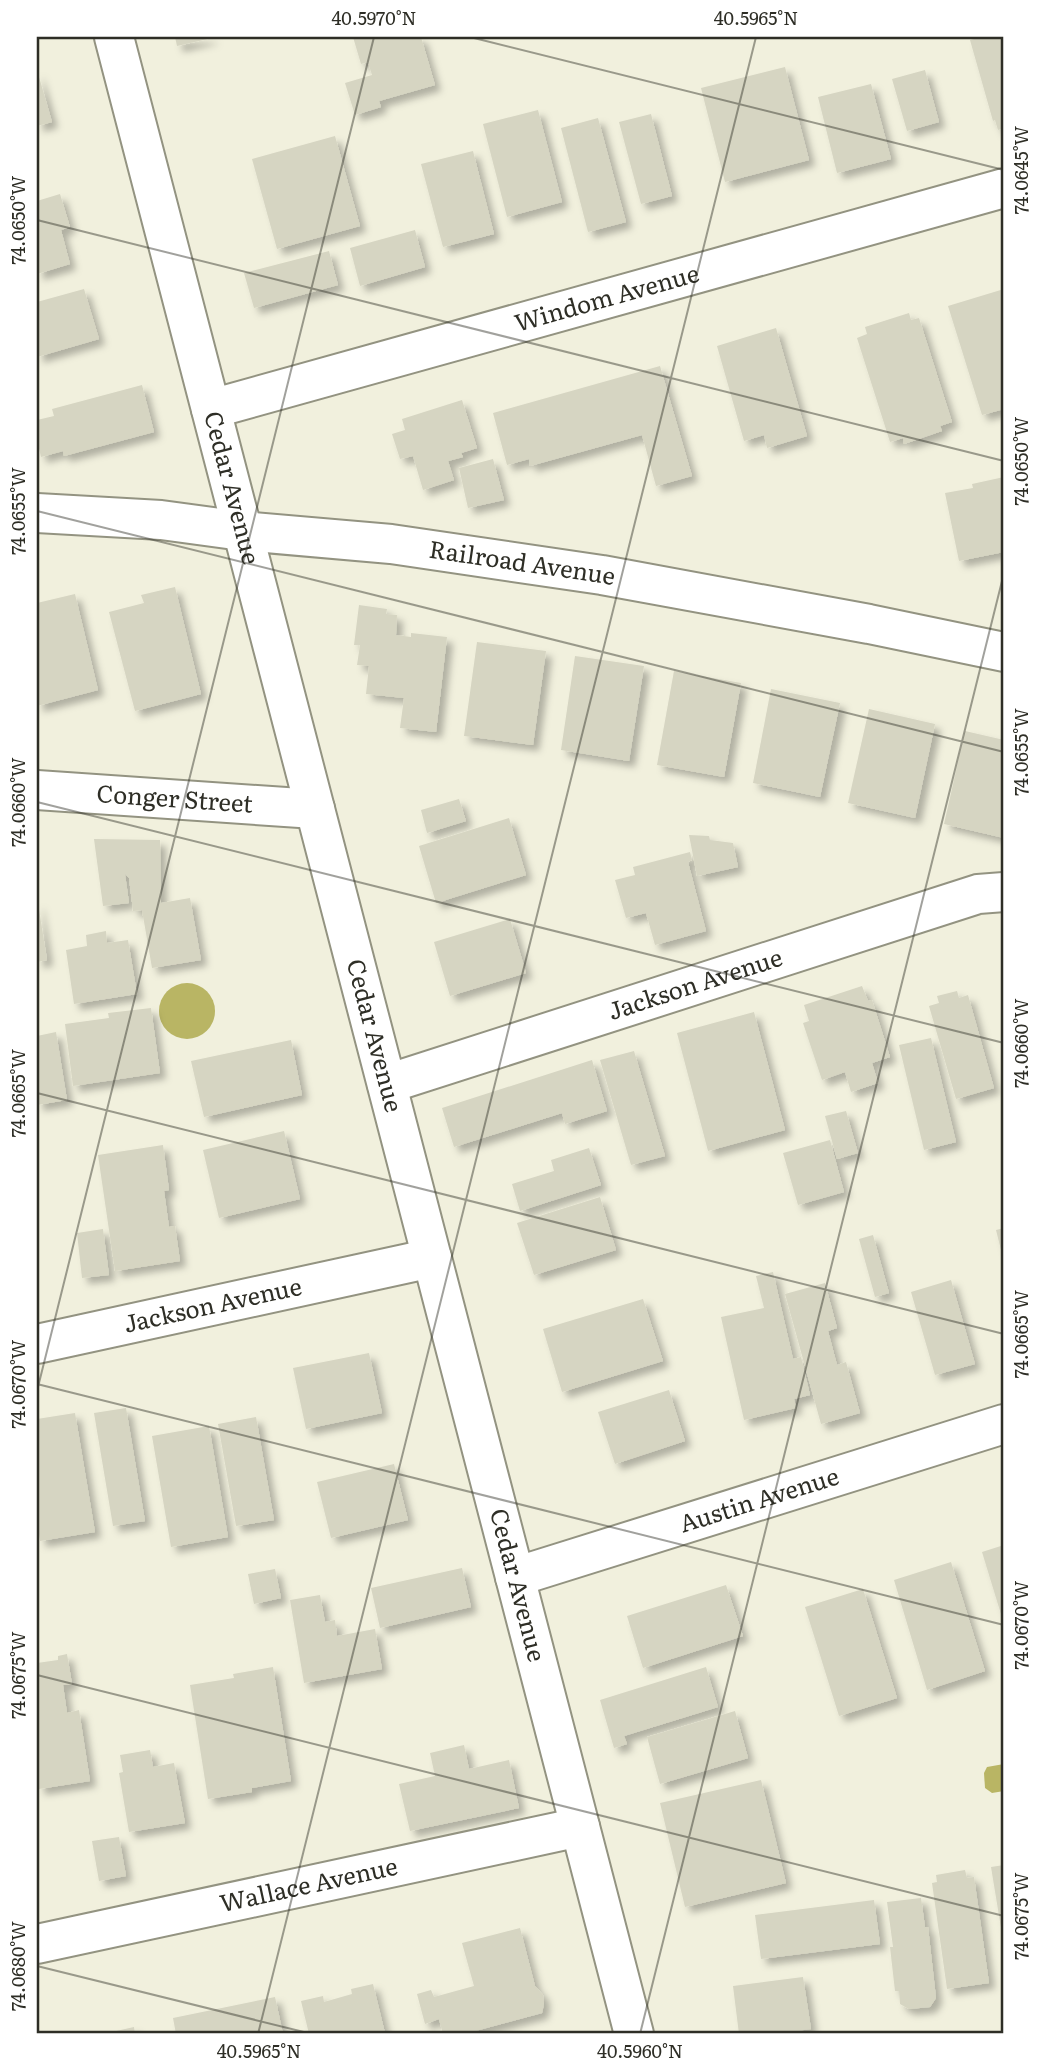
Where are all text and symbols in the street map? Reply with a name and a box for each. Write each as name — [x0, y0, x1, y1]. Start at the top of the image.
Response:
text: 40.5970°N — [331, 4, 417, 31]
text: 40.5965°N — [714, 4, 798, 31]
text: 74.0645°W — [1007, 125, 1034, 214]
text: 74.0650°W — [4, 175, 31, 264]
street label: Windom Avenue — [510, 254, 703, 339]
street label: Cedar Avenue — [197, 407, 271, 568]
text: 74.0650°W — [1007, 416, 1034, 505]
text: 74.0655°W — [4, 467, 31, 555]
street label: Railroad Avenue — [427, 530, 618, 592]
text: 74.0655°W — [1007, 708, 1034, 796]
text: 74.0660°W — [4, 757, 31, 847]
street label: Conger Street — [96, 774, 254, 820]
street label: Jackson Avenue — [603, 938, 786, 1027]
street label: Cedar Avenue — [340, 955, 413, 1116]
text: 74.0660°W — [1007, 998, 1034, 1088]
text: 74.0665°W — [4, 1049, 31, 1137]
street label: Jackson Avenue — [120, 1267, 305, 1340]
text: 74.0665°W — [1007, 1290, 1034, 1378]
text: 74.0670°W — [4, 1339, 31, 1428]
street label: Austin Avenue — [675, 1457, 843, 1540]
street label: Cedar Avenue — [483, 1504, 556, 1665]
text: 74.0670°W — [1007, 1580, 1034, 1669]
text: 74.0675°W — [4, 1631, 31, 1719]
street label: Wallace Avenue — [216, 1847, 400, 1919]
text: 74.0675°W — [1007, 1872, 1034, 1960]
text: 74.0680°W — [4, 1921, 31, 2011]
text: 40.5965°N — [217, 2037, 301, 2064]
text: 40.5960°N — [597, 2037, 683, 2064]

